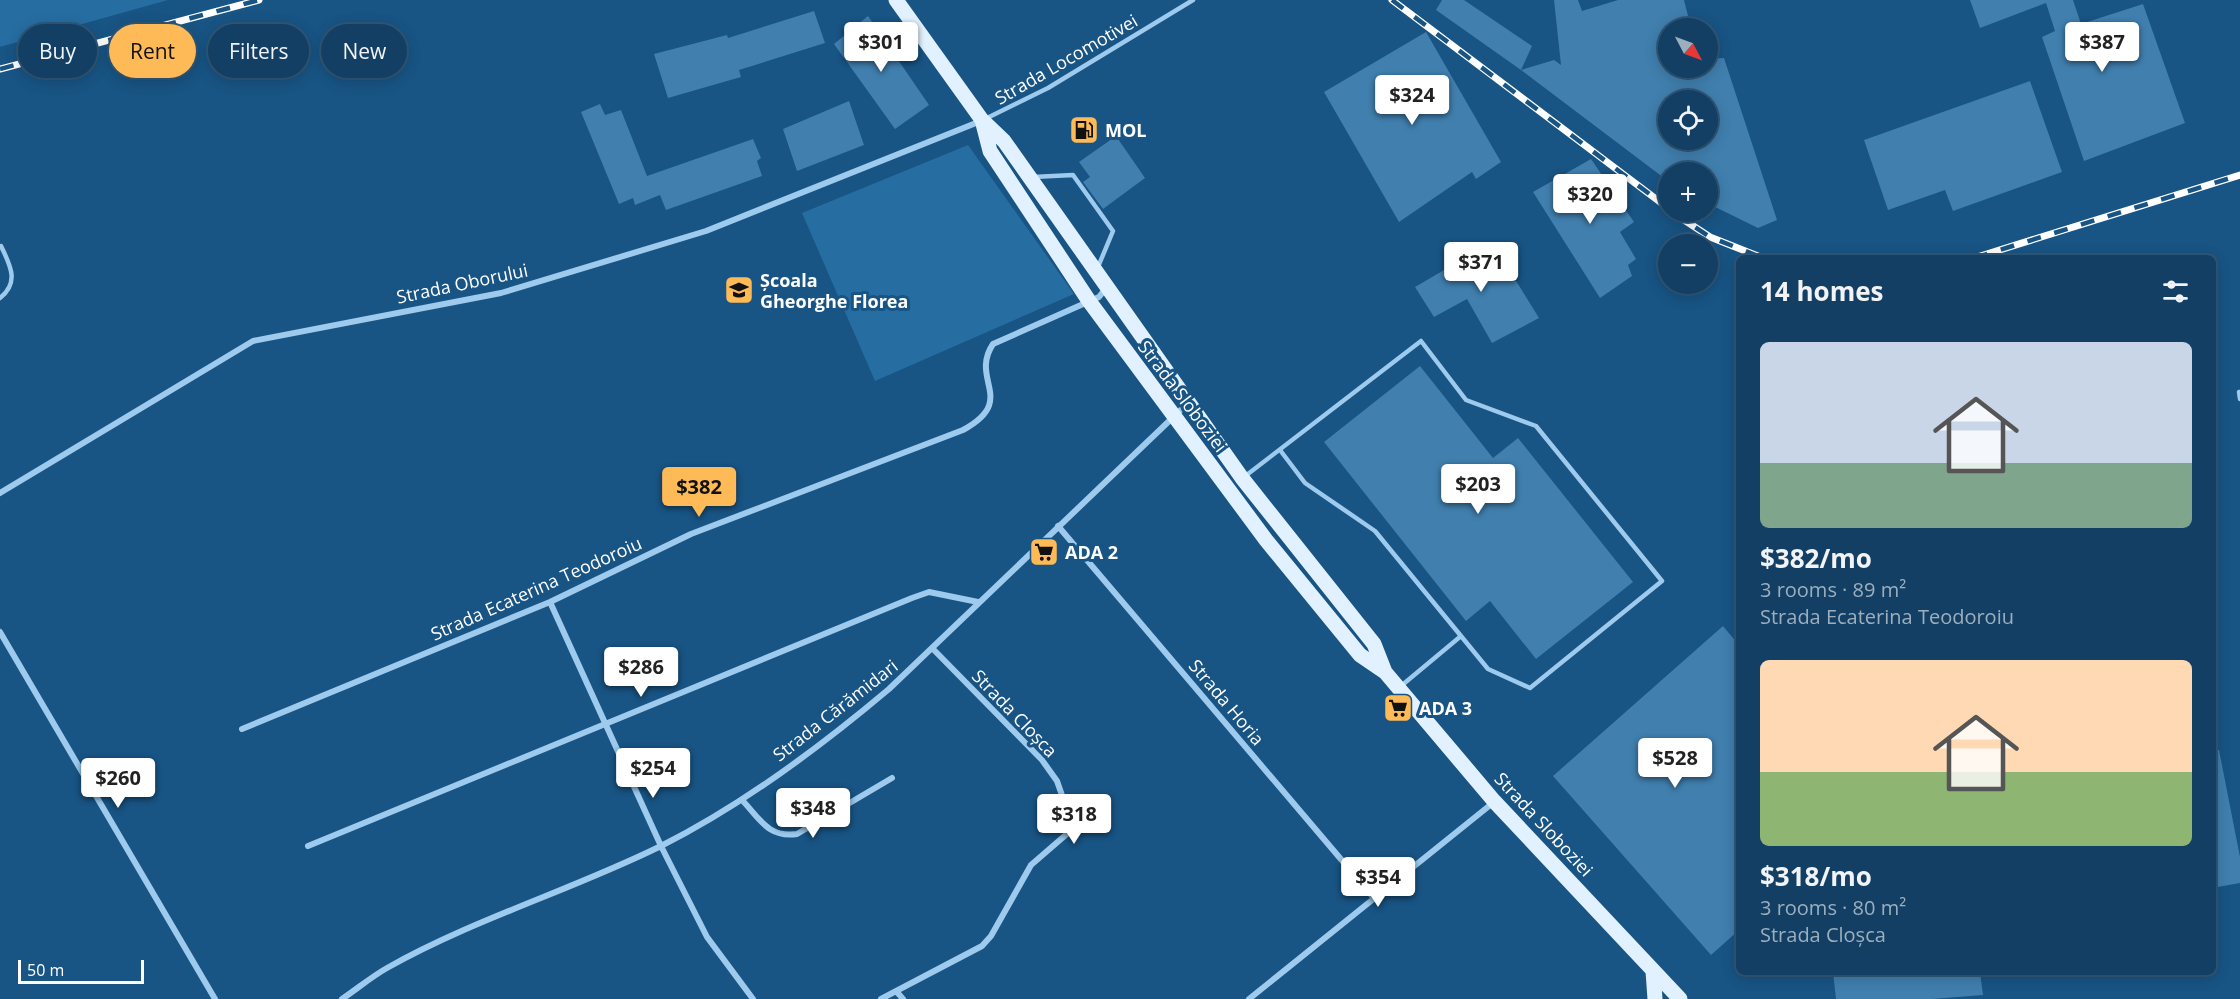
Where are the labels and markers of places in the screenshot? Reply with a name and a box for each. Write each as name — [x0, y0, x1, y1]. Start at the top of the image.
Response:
pin: $301 — [845, 22, 917, 73]
pin: $387 — [2066, 22, 2138, 73]
pin: $324 — [1376, 75, 1448, 126]
fuel station icon: MOL — [1068, 114, 1100, 146]
place label: MOL — [1105, 118, 1146, 142]
pin: $320 — [1554, 174, 1626, 225]
pin: $371 — [1445, 242, 1517, 293]
place label: Școala Gheorghe Florea — [760, 268, 908, 313]
school or university icon: Școala Gheorghe Florea — [723, 274, 755, 306]
pin: $203 — [1442, 464, 1514, 515]
pin: $382 — [663, 467, 735, 518]
supermarket icon: ADA 2 — [1028, 536, 1060, 568]
place label: ADA 2 — [1065, 540, 1118, 564]
pin: $286 — [605, 647, 677, 698]
supermarket icon: ADA 3 — [1382, 692, 1414, 724]
place label: ADA 3 — [1419, 696, 1472, 720]
pin: $528 — [1639, 738, 1711, 789]
pin: $254 — [617, 748, 689, 799]
pin: $260 — [82, 758, 154, 809]
pin: $348 — [777, 788, 849, 839]
pin: $318 — [1038, 794, 1110, 845]
pin: $354 — [1342, 857, 1414, 908]

